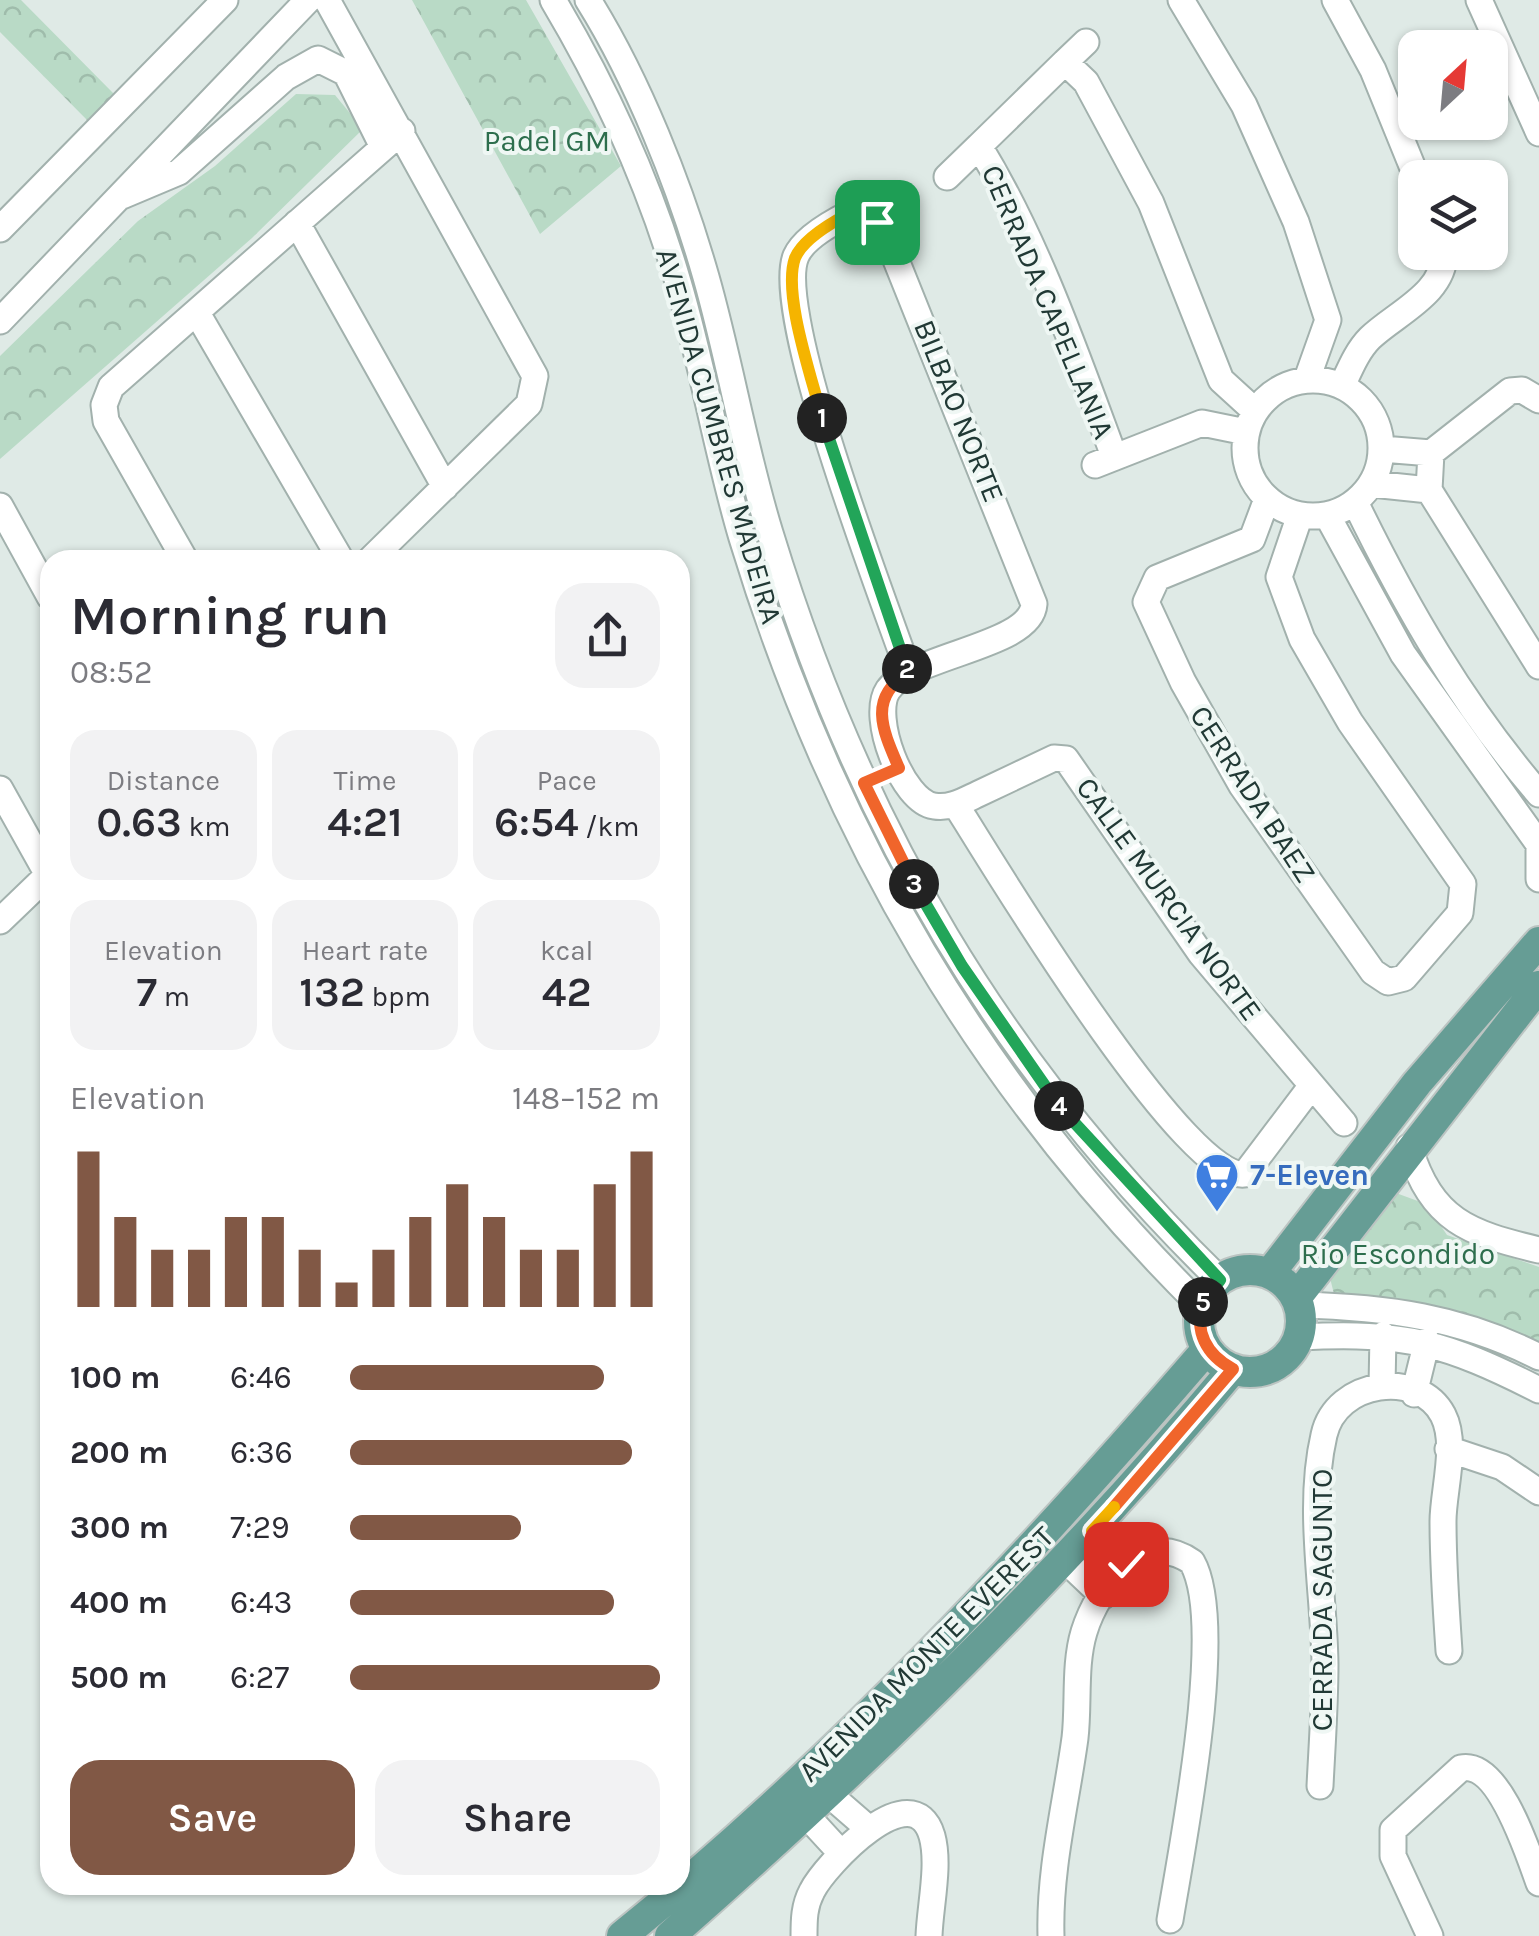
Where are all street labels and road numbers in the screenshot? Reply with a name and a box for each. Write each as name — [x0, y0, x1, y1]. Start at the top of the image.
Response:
street label: CERRADA CAPELLANIA — [974, 160, 1122, 444]
street label: AVENIDA CUMBRES MADEIRA — [648, 244, 790, 628]
street label: BILBAO NORTE — [906, 315, 1012, 507]
street label: CERRADA BAEZ — [1182, 699, 1324, 889]
street label: CALLE MURCIA NORTE — [1069, 770, 1269, 1028]
street label: CERRADA SAGUNTO — [1304, 1469, 1340, 1731]
street label: AVENIDA MONTE EVEREST — [791, 1519, 1061, 1789]

